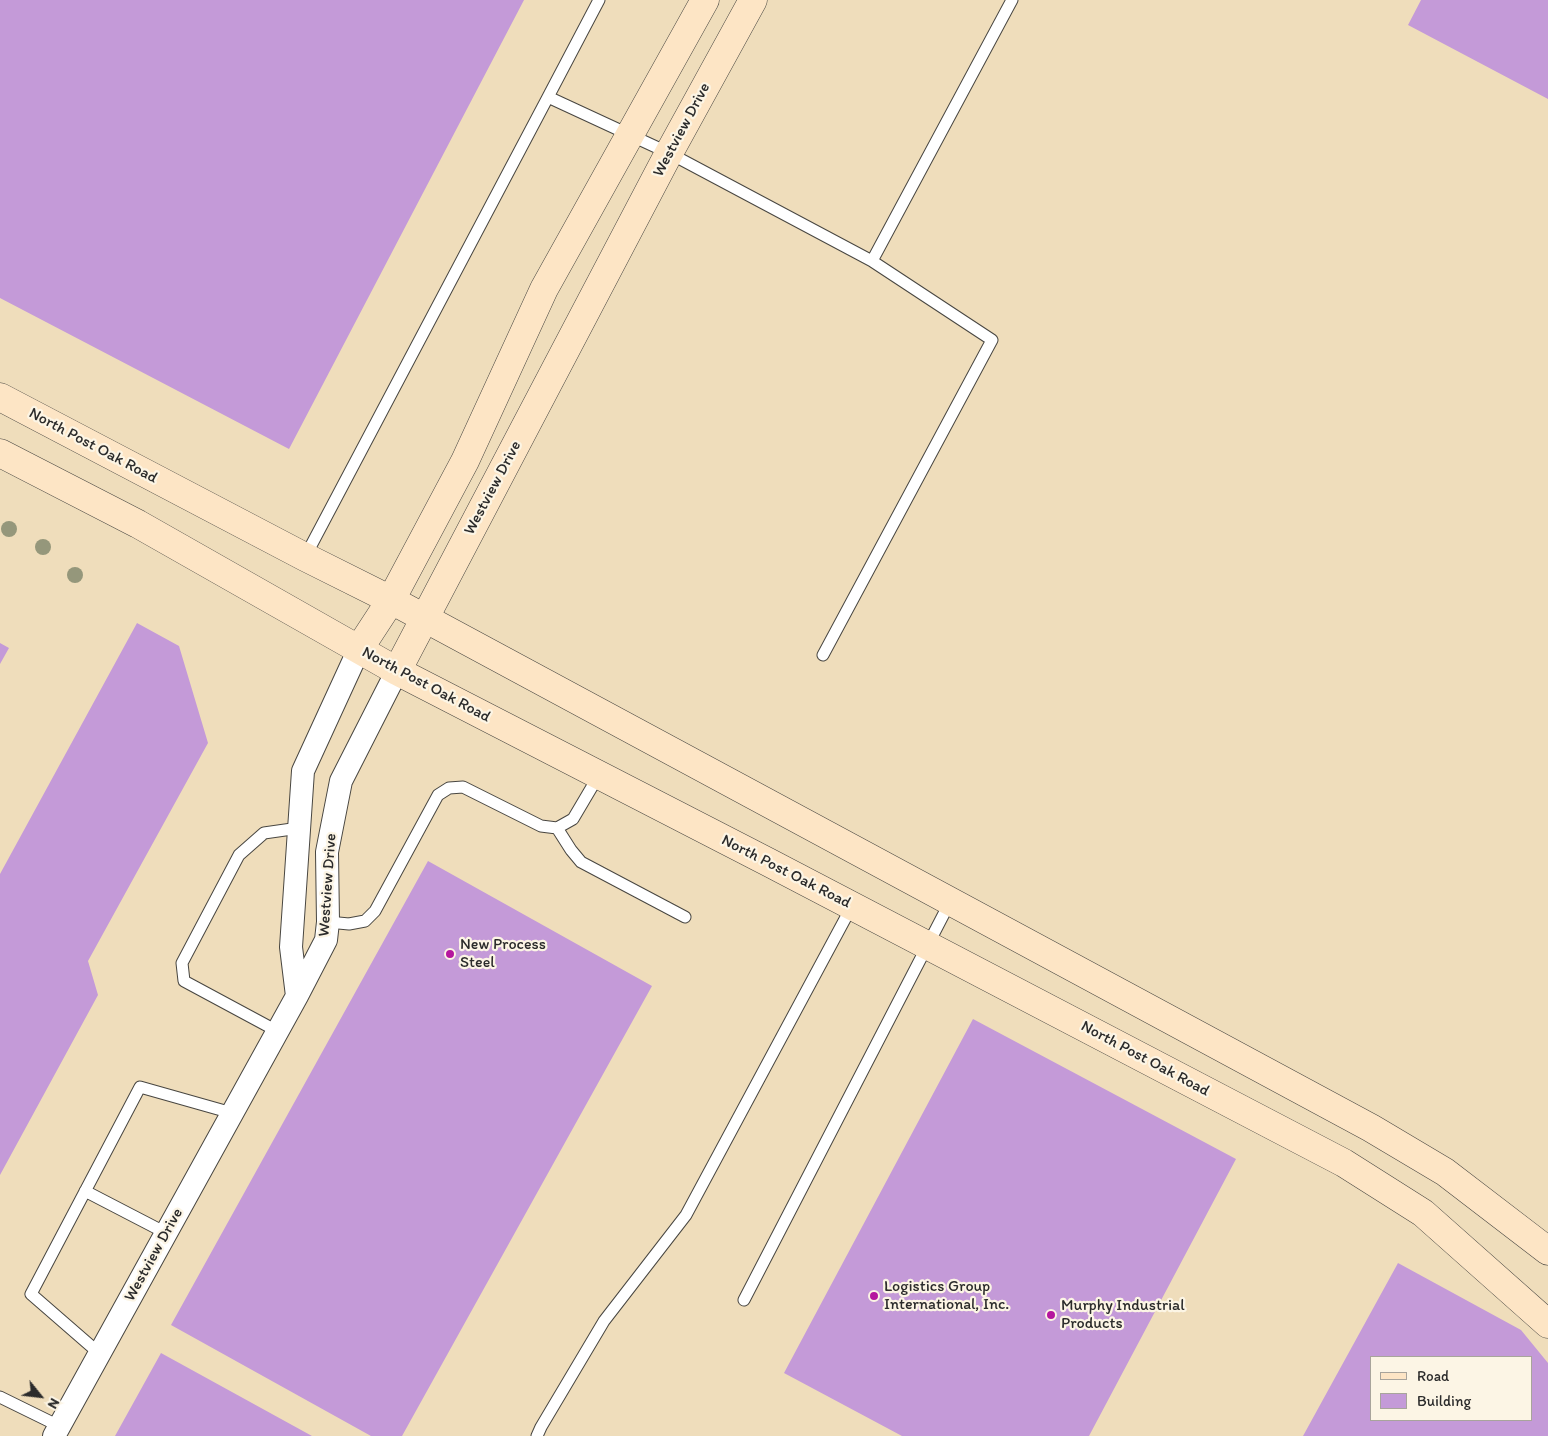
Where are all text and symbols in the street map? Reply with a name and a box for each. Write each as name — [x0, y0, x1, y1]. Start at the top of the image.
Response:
street label: Westview Drive — [649, 80, 715, 180]
street label: North Post Oak Road — [25, 404, 161, 488]
street label: Westview Drive — [460, 438, 526, 538]
street label: North Post Oak Road — [358, 643, 494, 727]
street label: North Post Oak Road — [718, 831, 854, 913]
street label: Westview Drive — [315, 833, 341, 937]
place label: New Process Steel — [460, 935, 546, 973]
marker: New Process Steel — [444, 948, 456, 960]
street label: North Post Oak Road — [1077, 1017, 1213, 1101]
street label: Westview Drive — [120, 1205, 188, 1305]
place label: Logistics Group International, Inc. — [884, 1277, 1009, 1315]
marker: Logistics Group International, Inc. — [868, 1290, 880, 1302]
place label: Murphy Industrial Products — [1061, 1296, 1185, 1334]
marker: Murphy Industrial Products — [1045, 1309, 1057, 1321]
legend — [1370, 1356, 1533, 1421]
text: Road — [1417, 1367, 1449, 1385]
north arrow — [15, 1371, 65, 1421]
text: Building — [1417, 1392, 1471, 1410]
text: N — [44, 1395, 63, 1412]

